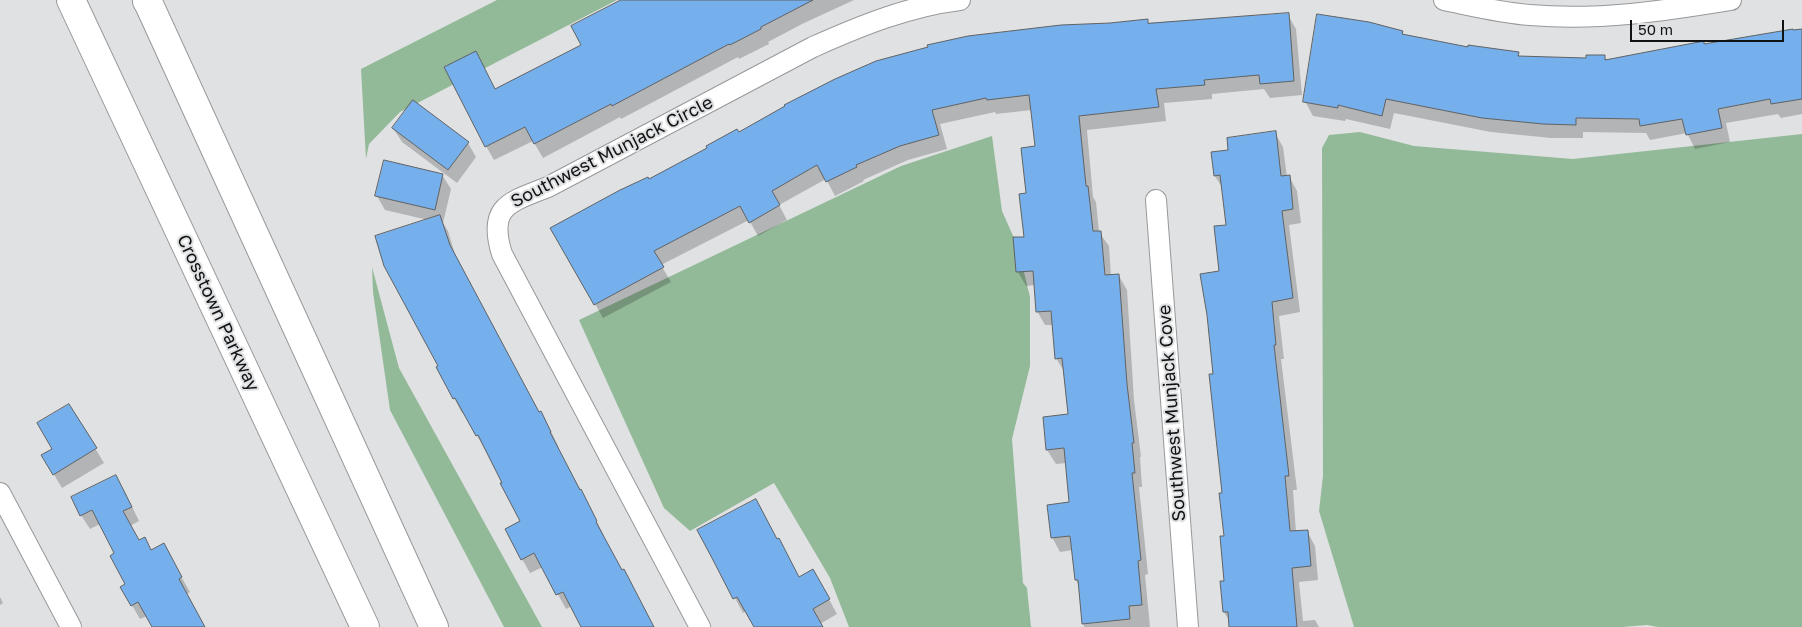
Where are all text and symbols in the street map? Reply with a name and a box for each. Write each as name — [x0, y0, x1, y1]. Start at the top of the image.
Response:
scale bar — [1632, 10, 1786, 42]
text: 50 m — [1638, 20, 1673, 38]
street label: Southwest Munjack Circle — [507, 92, 717, 212]
street label: Crosstown Parkway — [172, 231, 264, 395]
street label: Southwest Munjack Cove — [1154, 304, 1190, 522]

